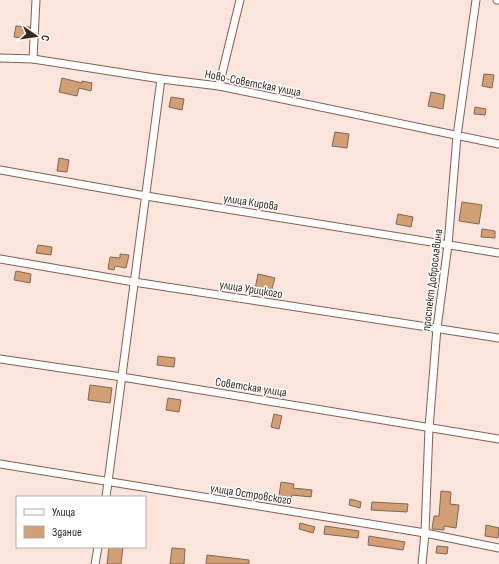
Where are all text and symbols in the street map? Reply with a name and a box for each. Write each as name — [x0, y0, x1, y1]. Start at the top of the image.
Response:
north arrow — [16, 16, 56, 56]
text: С — [38, 34, 52, 43]
street label: Ново-Советская улица — [204, 67, 303, 100]
street label: улица Кирова — [222, 191, 280, 214]
street label: проспект Доброславина — [419, 228, 446, 332]
street label: улица Урицкого — [218, 277, 284, 302]
street label: Советская улица — [214, 374, 288, 401]
street label: улица Островского — [209, 481, 293, 508]
legend — [16, 496, 146, 548]
text: Улица — [52, 505, 76, 520]
text: Здание — [52, 525, 82, 540]

